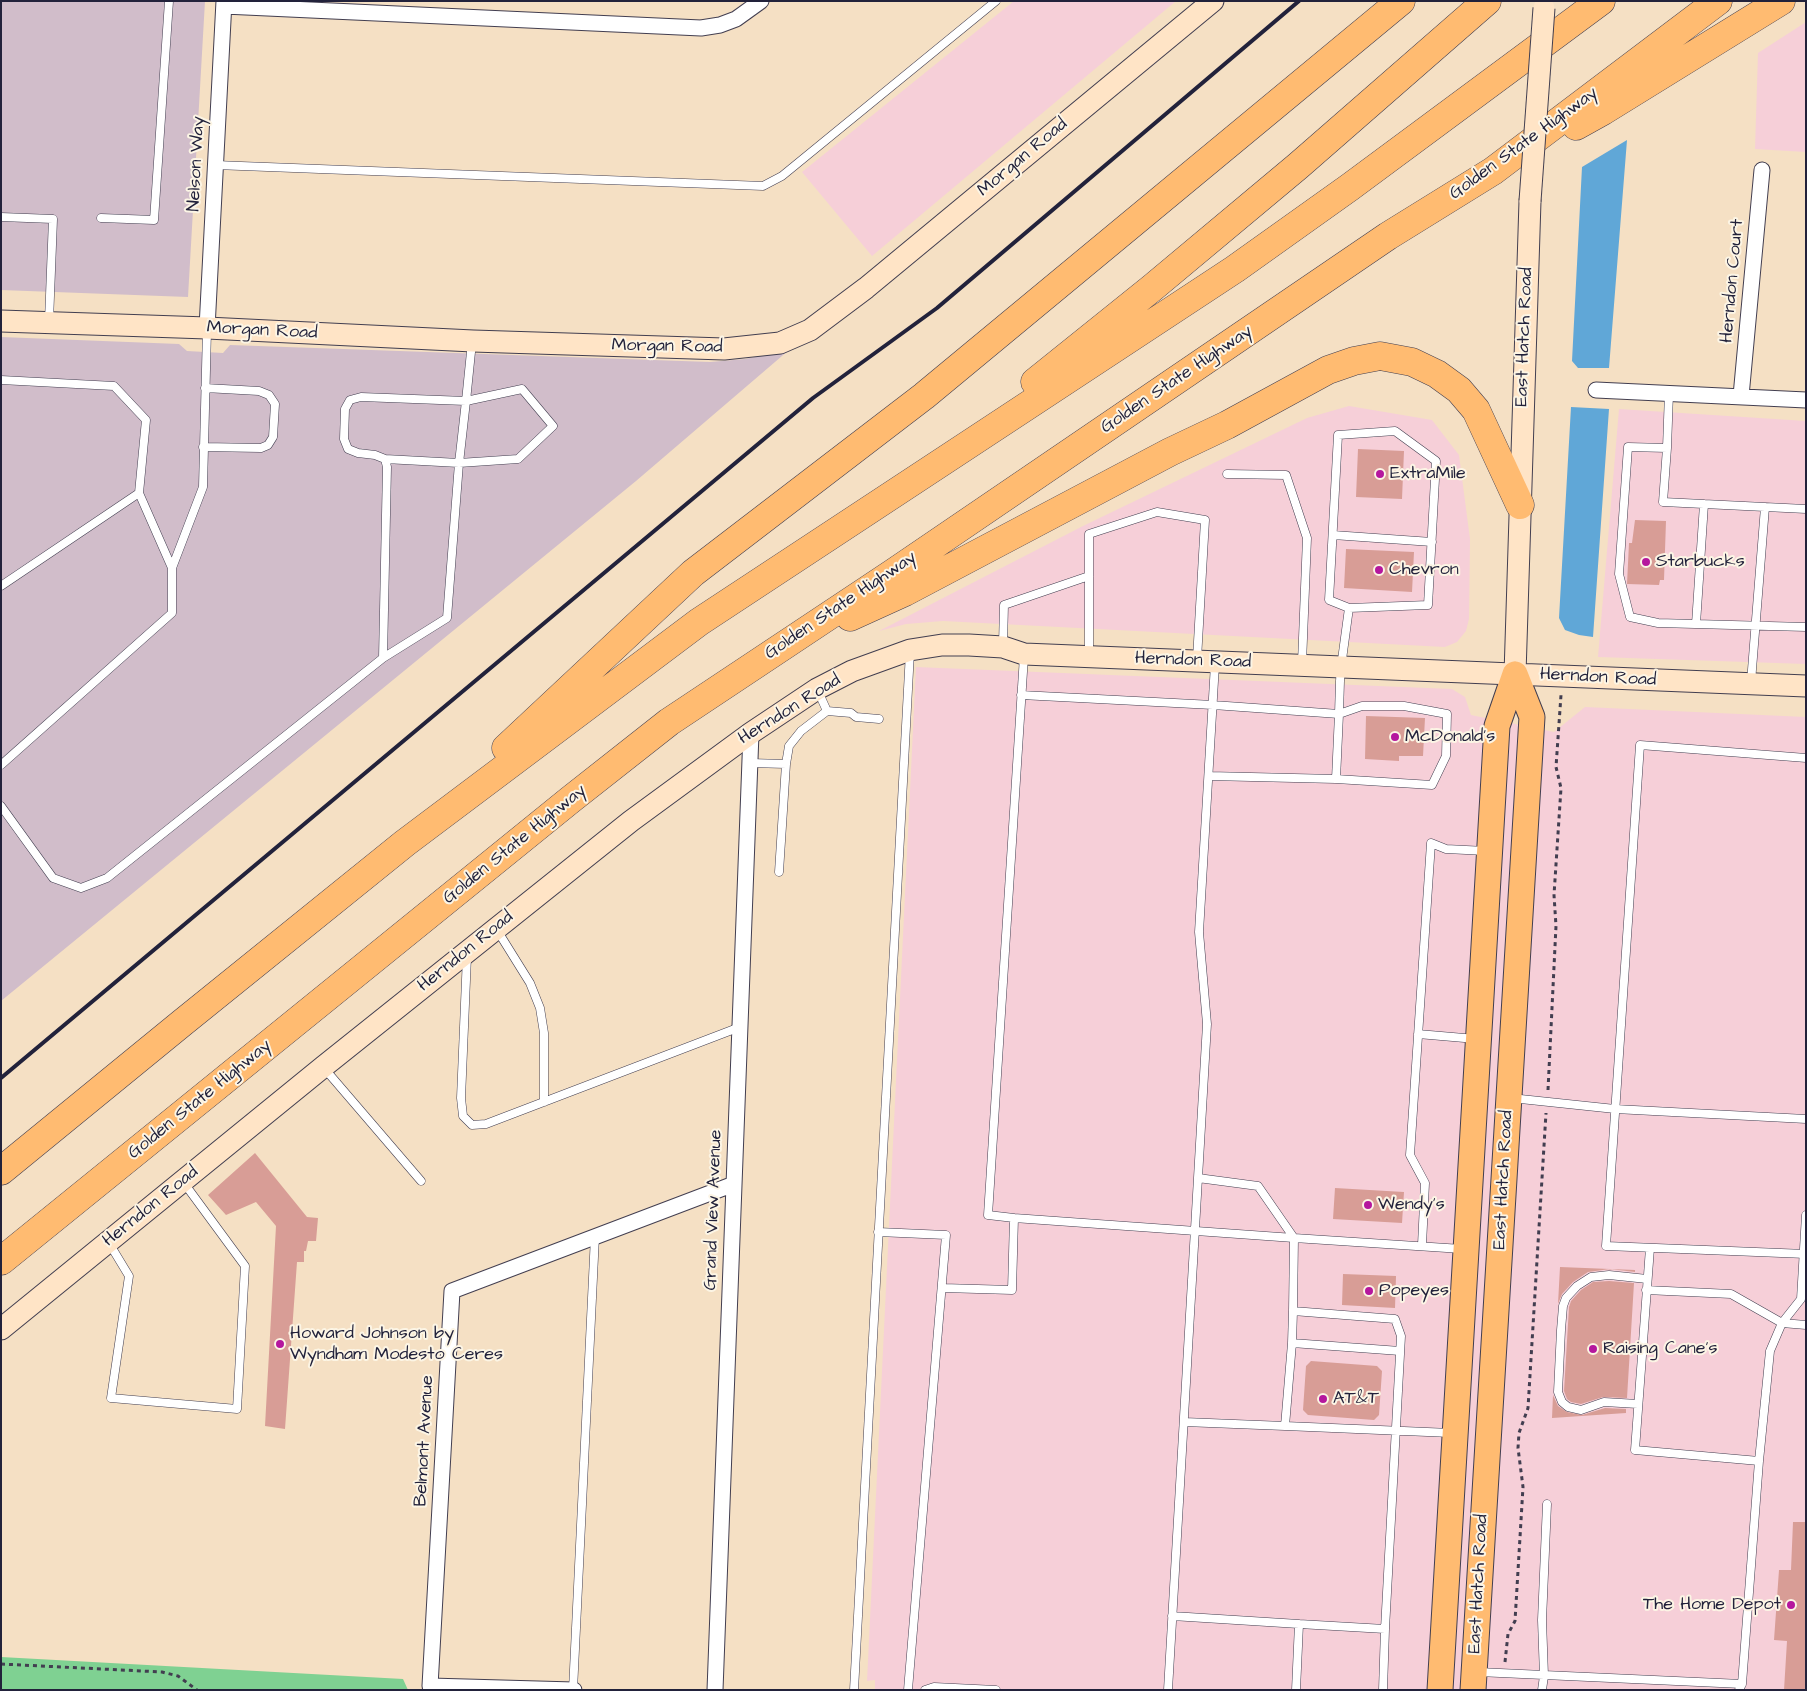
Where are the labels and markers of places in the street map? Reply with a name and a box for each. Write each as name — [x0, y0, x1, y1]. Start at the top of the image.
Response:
place label: ExtraMile — [1390, 463, 1466, 485]
marker: ExtraMile — [1374, 468, 1386, 480]
place label: Starbucks — [1656, 551, 1745, 573]
marker: Starbucks — [1640, 556, 1652, 568]
place label: Chevron — [1389, 559, 1459, 581]
marker: Chevron — [1373, 564, 1385, 576]
place label: McDonald's — [1405, 726, 1495, 748]
marker: McDonald's — [1389, 731, 1401, 743]
place label: Wendy's — [1378, 1194, 1445, 1216]
marker: Wendy's — [1362, 1199, 1374, 1211]
place label: Popeyes — [1379, 1280, 1449, 1302]
marker: Popeyes — [1363, 1285, 1375, 1297]
place label: Howard Johnson by Wyndham Modesto Ceres — [290, 1323, 503, 1366]
marker: Howard Johnson by Wyndham Modesto Ceres — [274, 1338, 286, 1350]
place label: Raising Cane's — [1603, 1338, 1718, 1360]
marker: Raising Cane's — [1587, 1343, 1599, 1355]
place label: AT&T — [1333, 1388, 1379, 1410]
marker: AT&T — [1317, 1393, 1329, 1405]
place label: The Home Depot — [1643, 1594, 1781, 1616]
marker: The Home Depot — [1785, 1599, 1797, 1611]

